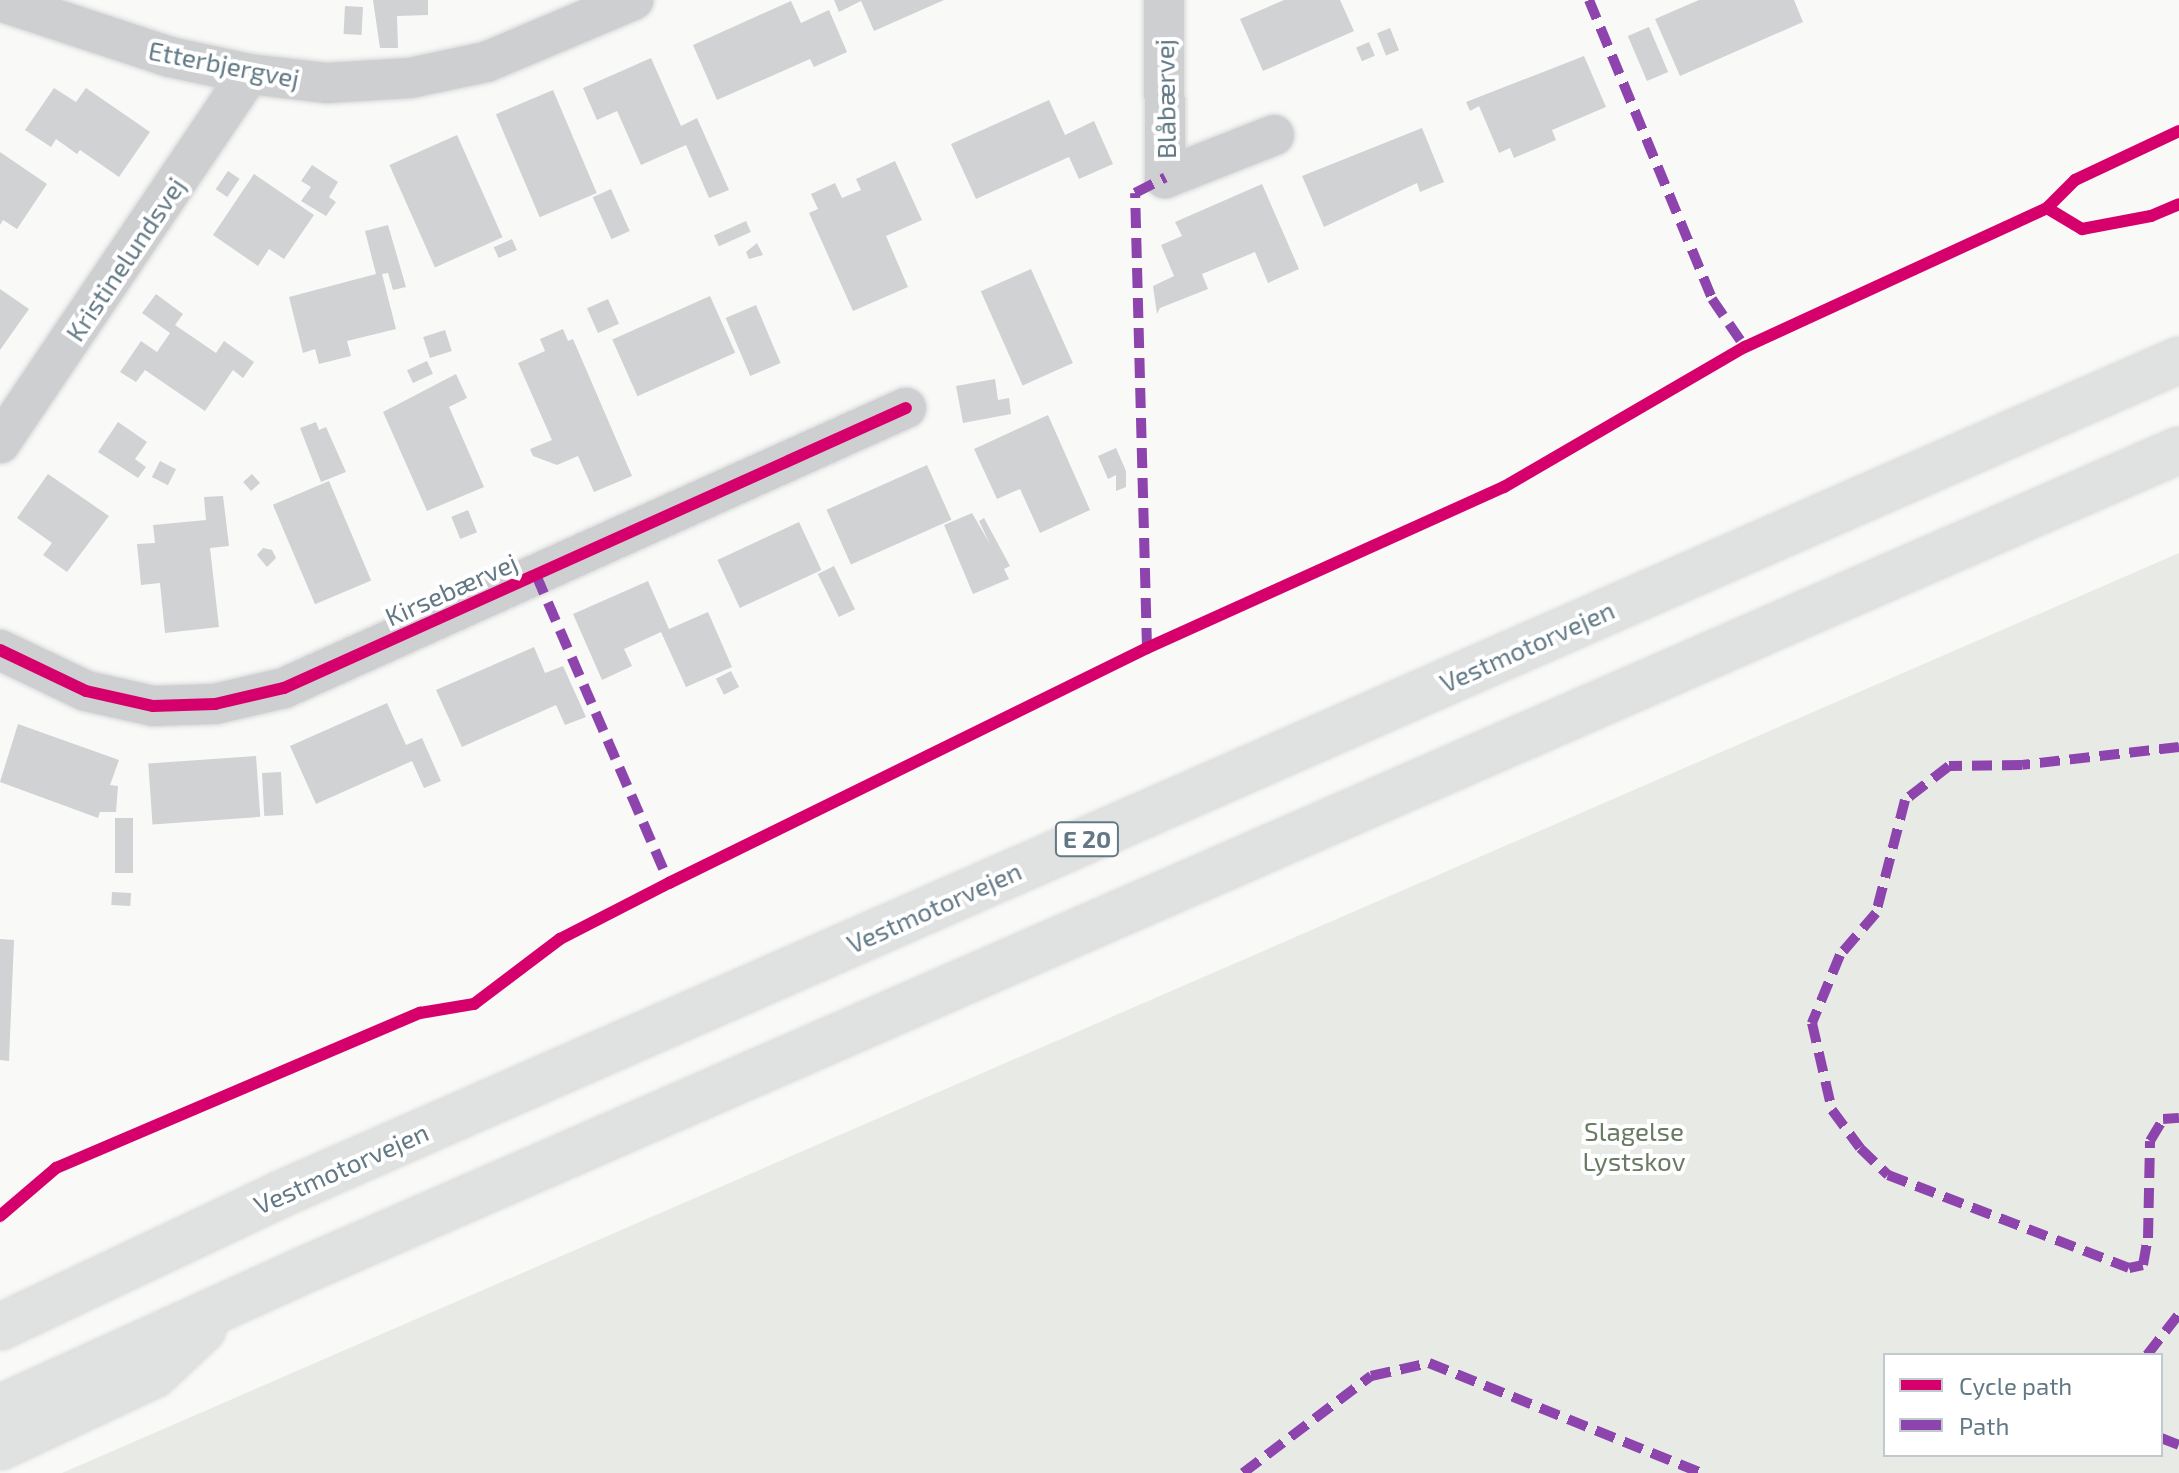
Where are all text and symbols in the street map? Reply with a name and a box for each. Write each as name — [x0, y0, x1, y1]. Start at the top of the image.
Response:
street label: Etterbjergvej — [146, 34, 302, 94]
street label: Blåbærvej — [1148, 39, 1182, 159]
street label: Kristinelundsvej — [59, 171, 191, 347]
street label: Kirsebærvej — [380, 546, 522, 632]
street label: Vestmotorvejen — [1435, 594, 1619, 698]
road number: E 20 — [1053, 819, 1121, 859]
street label: Vestmotorvejen — [842, 855, 1026, 959]
park label: Slagelse Lystskov — [1583, 1115, 1685, 1176]
street label: Vestmotorvejen — [249, 1116, 433, 1220]
legend — [1883, 1353, 2163, 1457]
text: Cycle path — [1959, 1371, 2072, 1400]
text: Path — [1959, 1411, 2009, 1440]

